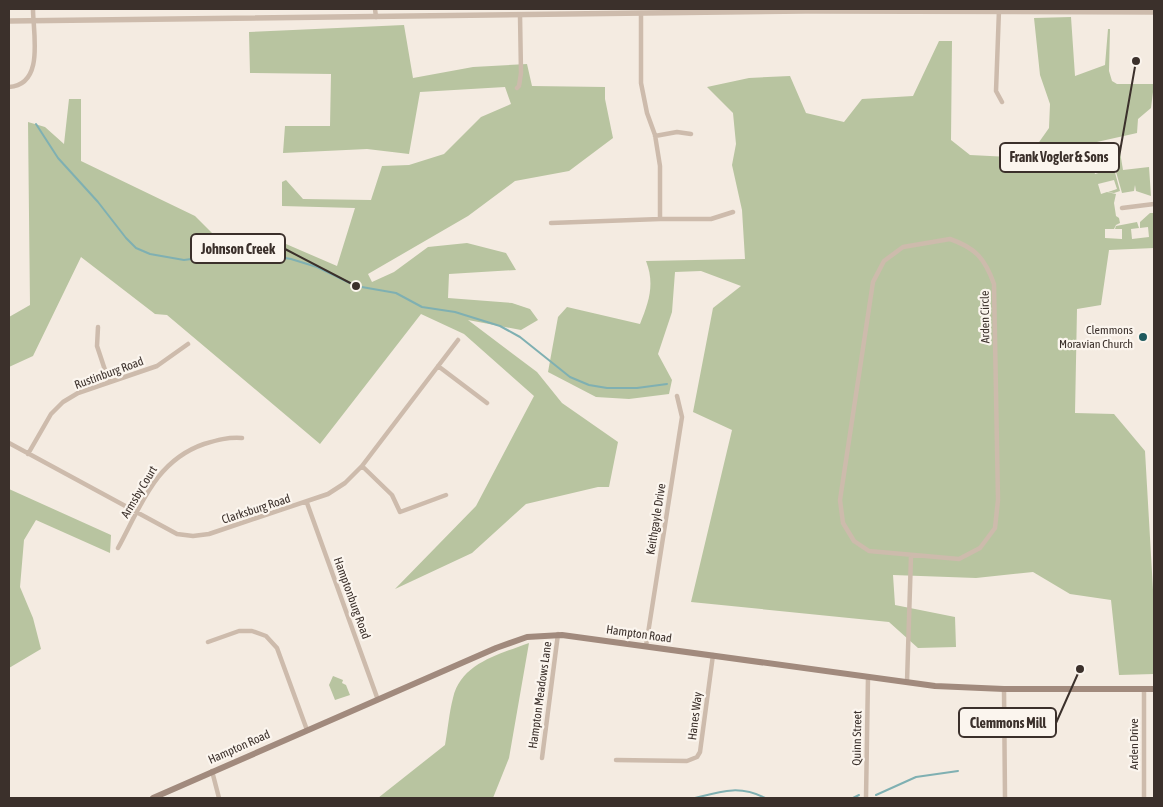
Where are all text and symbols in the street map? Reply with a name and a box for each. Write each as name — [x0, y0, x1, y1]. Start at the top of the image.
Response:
callout: Frank Vogler & Sons — [1000, 143, 1119, 172]
text: Frank Vogler & Sons — [1010, 149, 1109, 165]
callout: Johnson Creek — [191, 234, 285, 263]
text: Johnson Creek — [200, 241, 276, 257]
street label: Arden Circle — [978, 291, 992, 343]
place label: Clemmons Moravian Church — [1059, 323, 1133, 351]
marker: Clemmons Moravian Church — [1137, 331, 1149, 343]
street label: Rustinburg Road — [73, 354, 145, 392]
street label: Armsby Court — [118, 463, 160, 521]
street label: Keithgayle Drive — [643, 482, 669, 556]
street label: Clarksburg Road — [220, 491, 292, 527]
street label: Hamptonburg Road — [331, 555, 373, 641]
street label: Hampton Road — [605, 622, 673, 646]
street label: Hampton Meadows Lane — [526, 640, 554, 750]
street label: Hanes Way — [685, 691, 705, 741]
callout: Clemmons Mill — [959, 708, 1056, 737]
street label: Quinn Street — [850, 710, 864, 766]
text: Clemmons Mill — [970, 715, 1047, 731]
street label: Arden Drive — [1127, 718, 1141, 770]
street label: Hampton Road — [206, 727, 272, 767]

